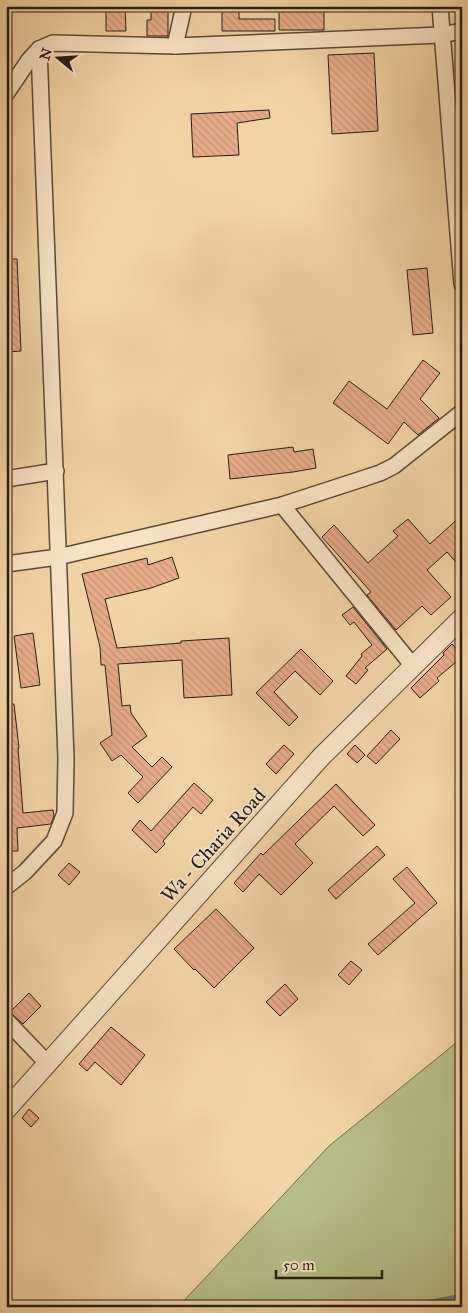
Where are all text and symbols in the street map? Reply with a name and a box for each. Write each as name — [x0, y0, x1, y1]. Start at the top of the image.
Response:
north arrow — [32, 32, 82, 82]
text: N — [36, 46, 56, 62]
street label: Wa - Charia Road — [156, 783, 270, 907]
scale bar — [276, 1248, 382, 1280]
text: 50 m — [283, 1256, 315, 1274]

